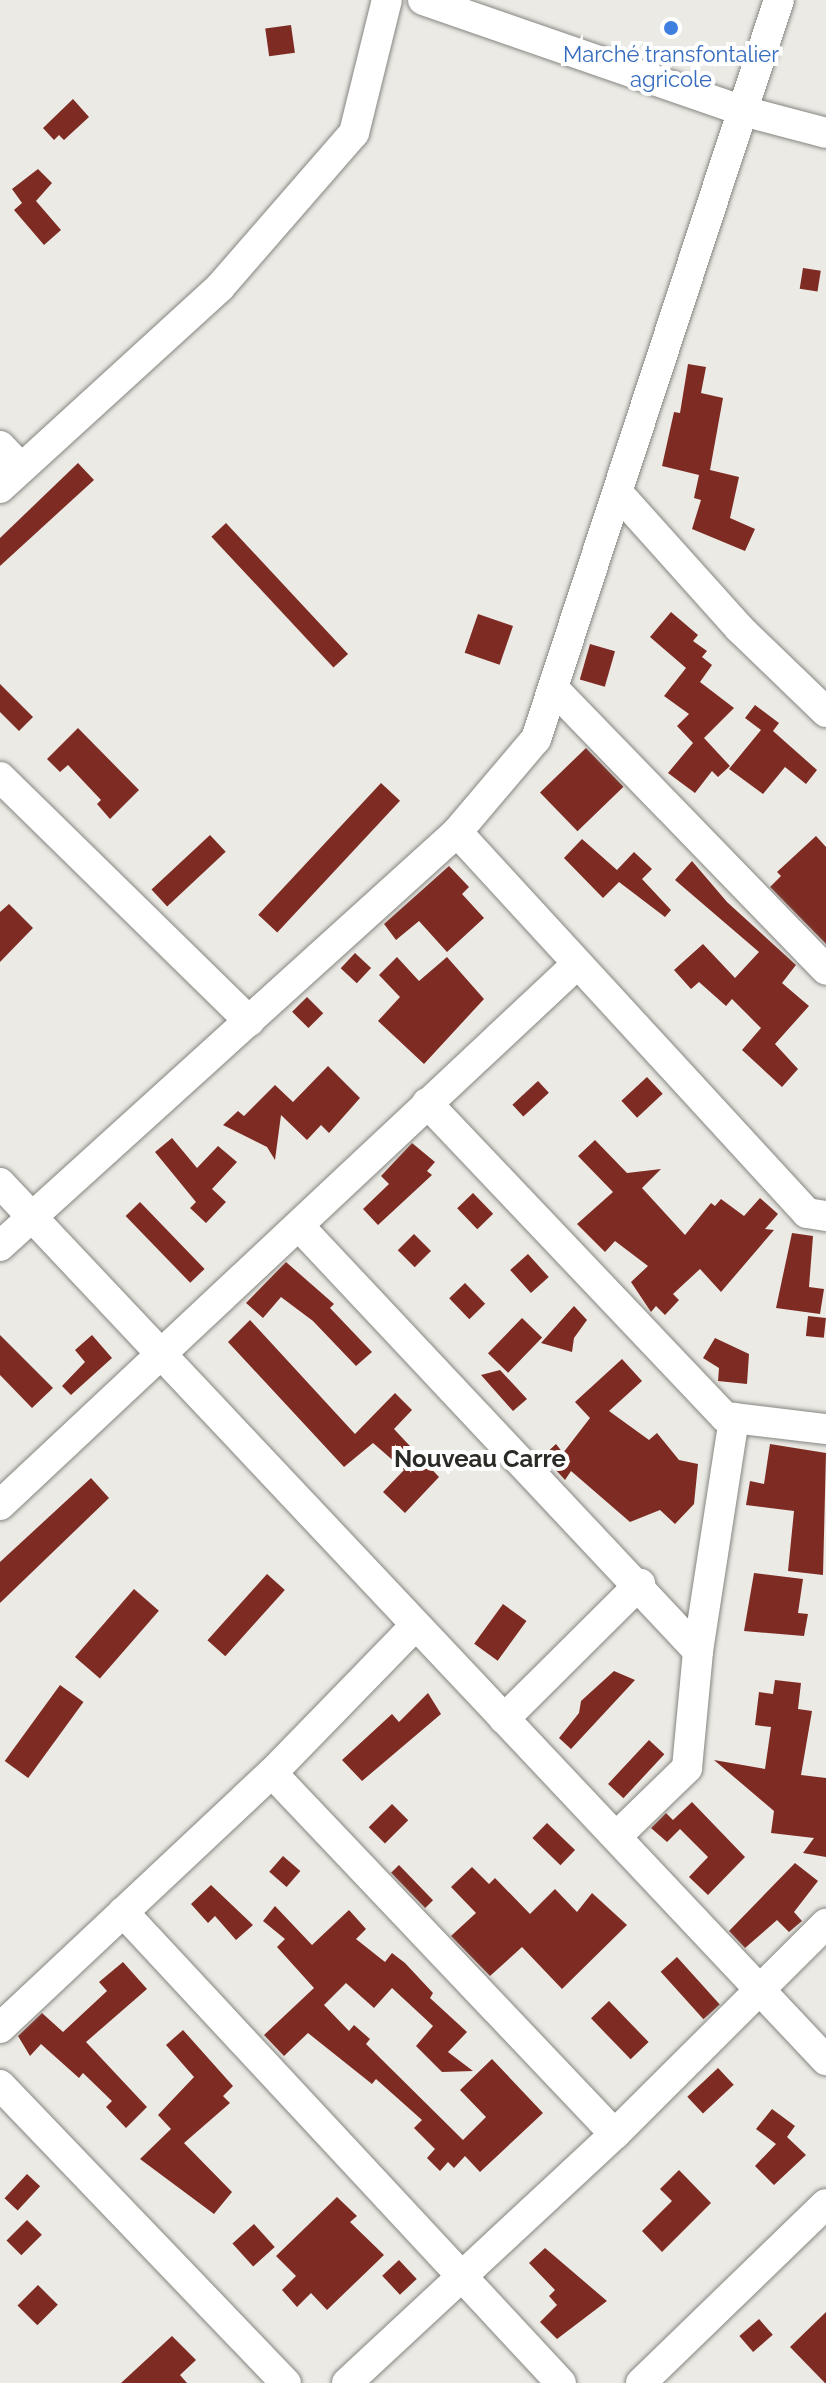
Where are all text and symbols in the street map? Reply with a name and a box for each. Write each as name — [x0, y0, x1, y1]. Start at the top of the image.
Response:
marker: Marché transfontalier agricole — [662, 19, 680, 37]
place label: Marché transfontalier agricole — [563, 41, 779, 92]
district label: Nouveau Carre — [394, 1445, 566, 1473]

